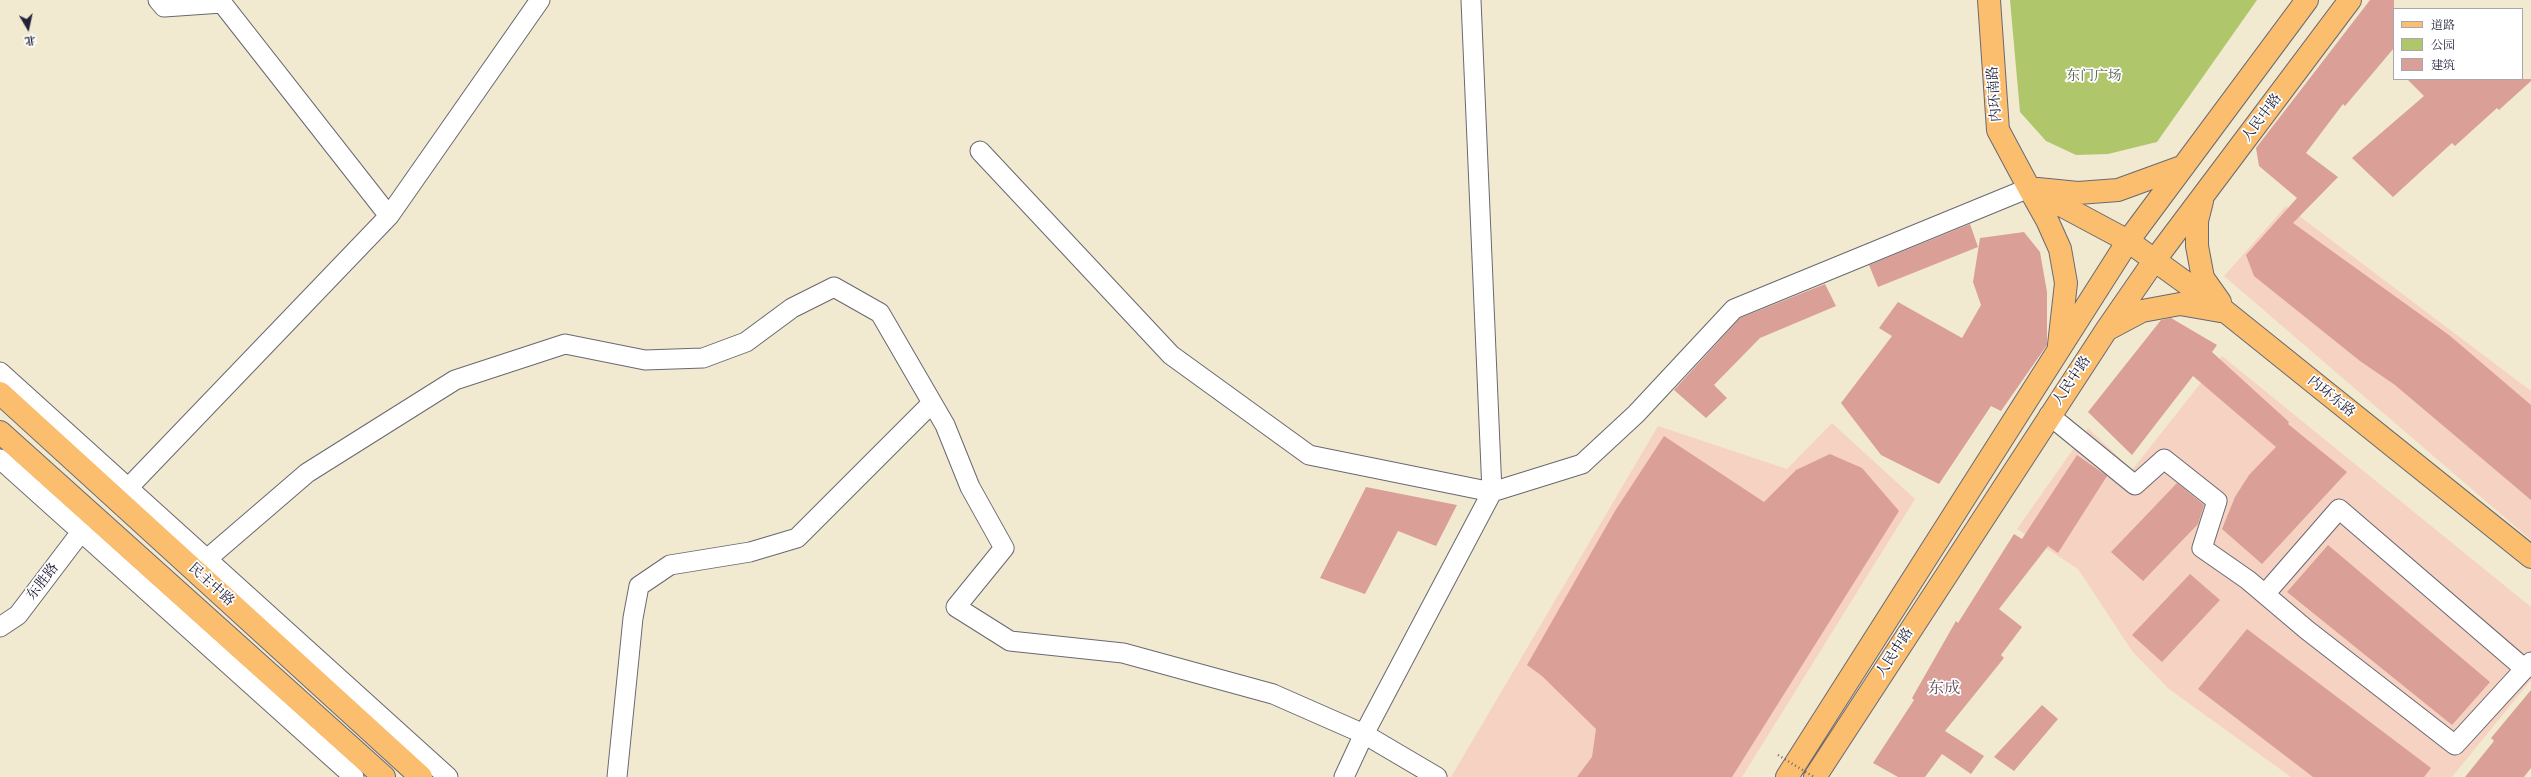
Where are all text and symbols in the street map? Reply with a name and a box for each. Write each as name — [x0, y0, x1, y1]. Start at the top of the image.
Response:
north arrow — [8, 8, 48, 48]
legend — [2393, 8, 2523, 80]
text: 道路 — [2431, 17, 2455, 33]
text: 北 — [23, 32, 37, 49]
text: 公园 — [2431, 37, 2455, 53]
text: 建筑 — [2431, 57, 2455, 73]
street label: 内环南路 — [1985, 65, 2005, 123]
park label: 东门广场 — [2066, 69, 2122, 85]
street label: 人民中路 — [2238, 91, 2286, 145]
street label: 人民中路 — [2049, 353, 2095, 409]
street label: 内环东路 — [2304, 373, 2358, 421]
street label: 东胜路 — [23, 560, 63, 604]
street label: 民主中路 — [185, 560, 237, 610]
street label: 人民中路 — [1873, 625, 1917, 681]
district label: 东成 — [1928, 679, 1960, 699]

